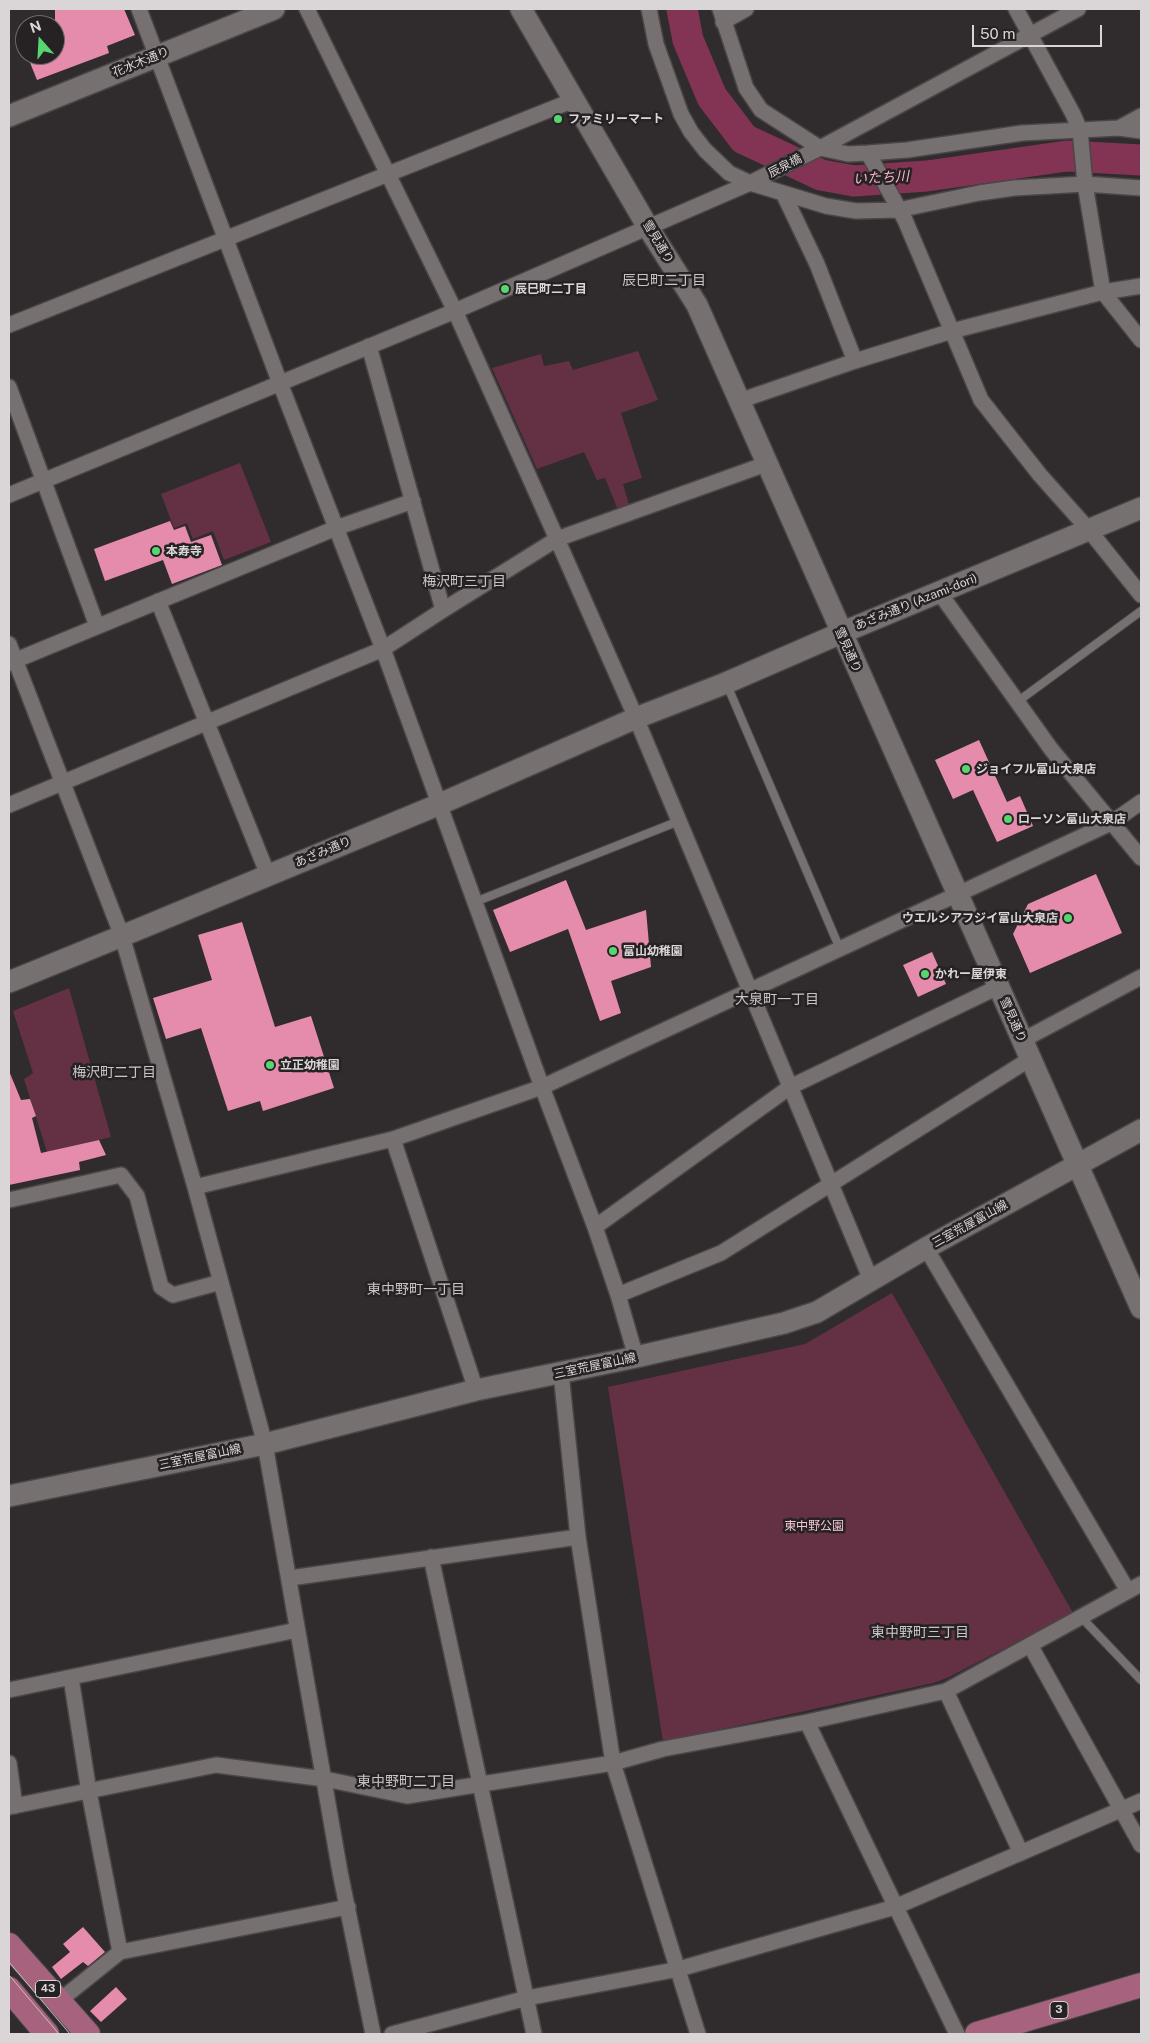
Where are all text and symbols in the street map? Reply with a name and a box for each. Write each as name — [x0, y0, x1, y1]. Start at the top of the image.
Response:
north arrow — [15, 15, 65, 65]
scale bar — [975, 15, 1105, 47]
text: N — [28, 17, 43, 36]
text: 50 m — [980, 25, 1015, 42]
street label: 花水木通り — [110, 44, 172, 80]
place label: ファミリーマート — [568, 112, 664, 126]
marker: ファミリーマート — [552, 113, 564, 125]
street label: 辰泉橋 — [766, 151, 804, 181]
water label: いたち川 — [853, 168, 909, 188]
street label: 雪見通り — [639, 218, 677, 266]
district label: 辰巳町二丁目 — [622, 273, 706, 289]
place label: 辰巳町二丁目 — [515, 282, 587, 296]
marker: 辰巳町二丁目 — [499, 283, 511, 295]
place label: 本寿寺 — [166, 544, 202, 558]
marker: 本寿寺 — [150, 545, 162, 557]
street label: あざみ通り (Azami-dori) — [853, 571, 979, 633]
district label: 梅沢町三丁目 — [422, 574, 506, 590]
street label: 雪見通り — [832, 625, 864, 675]
place label: ジョイフル富山大泉店 — [976, 762, 1096, 776]
marker: ジョイフル富山大泉店 — [960, 763, 972, 775]
place label: ローソン富山大泉店 — [1018, 812, 1126, 826]
marker: ローソン富山大泉店 — [1002, 813, 1014, 825]
street label: あざみ通り — [293, 834, 353, 870]
place label: ウエルシアフジイ富山大泉店 — [902, 911, 1058, 925]
marker: ウエルシアフジイ富山大泉店 — [1062, 912, 1074, 924]
place label: 富山幼稚園 — [623, 944, 683, 958]
marker: 富山幼稚園 — [607, 945, 619, 957]
place label: かれー屋伊東 — [935, 967, 1007, 981]
marker: かれー屋伊東 — [919, 968, 931, 980]
district label: 大泉町一丁目 — [735, 992, 819, 1008]
street label: 雪見通り — [997, 995, 1029, 1045]
place label: 立正幼稚園 — [280, 1058, 340, 1072]
marker: 立正幼稚園 — [264, 1059, 276, 1071]
district label: 梅沢町二丁目 — [72, 1065, 156, 1081]
street label: 三室荒屋富山線 — [930, 1197, 1010, 1251]
district label: 東中野町一丁目 — [367, 1282, 465, 1298]
street label: 三室荒屋富山線 — [552, 1350, 638, 1382]
street label: 三室荒屋富山線 — [157, 1441, 243, 1473]
park label: 東中野公園 — [784, 1519, 844, 1533]
district label: 東中野町三丁目 — [871, 1625, 969, 1641]
district label: 東中野町二丁目 — [357, 1774, 455, 1790]
road number: 43 — [36, 1980, 60, 1998]
road number: 3 — [1050, 2002, 1068, 2018]

